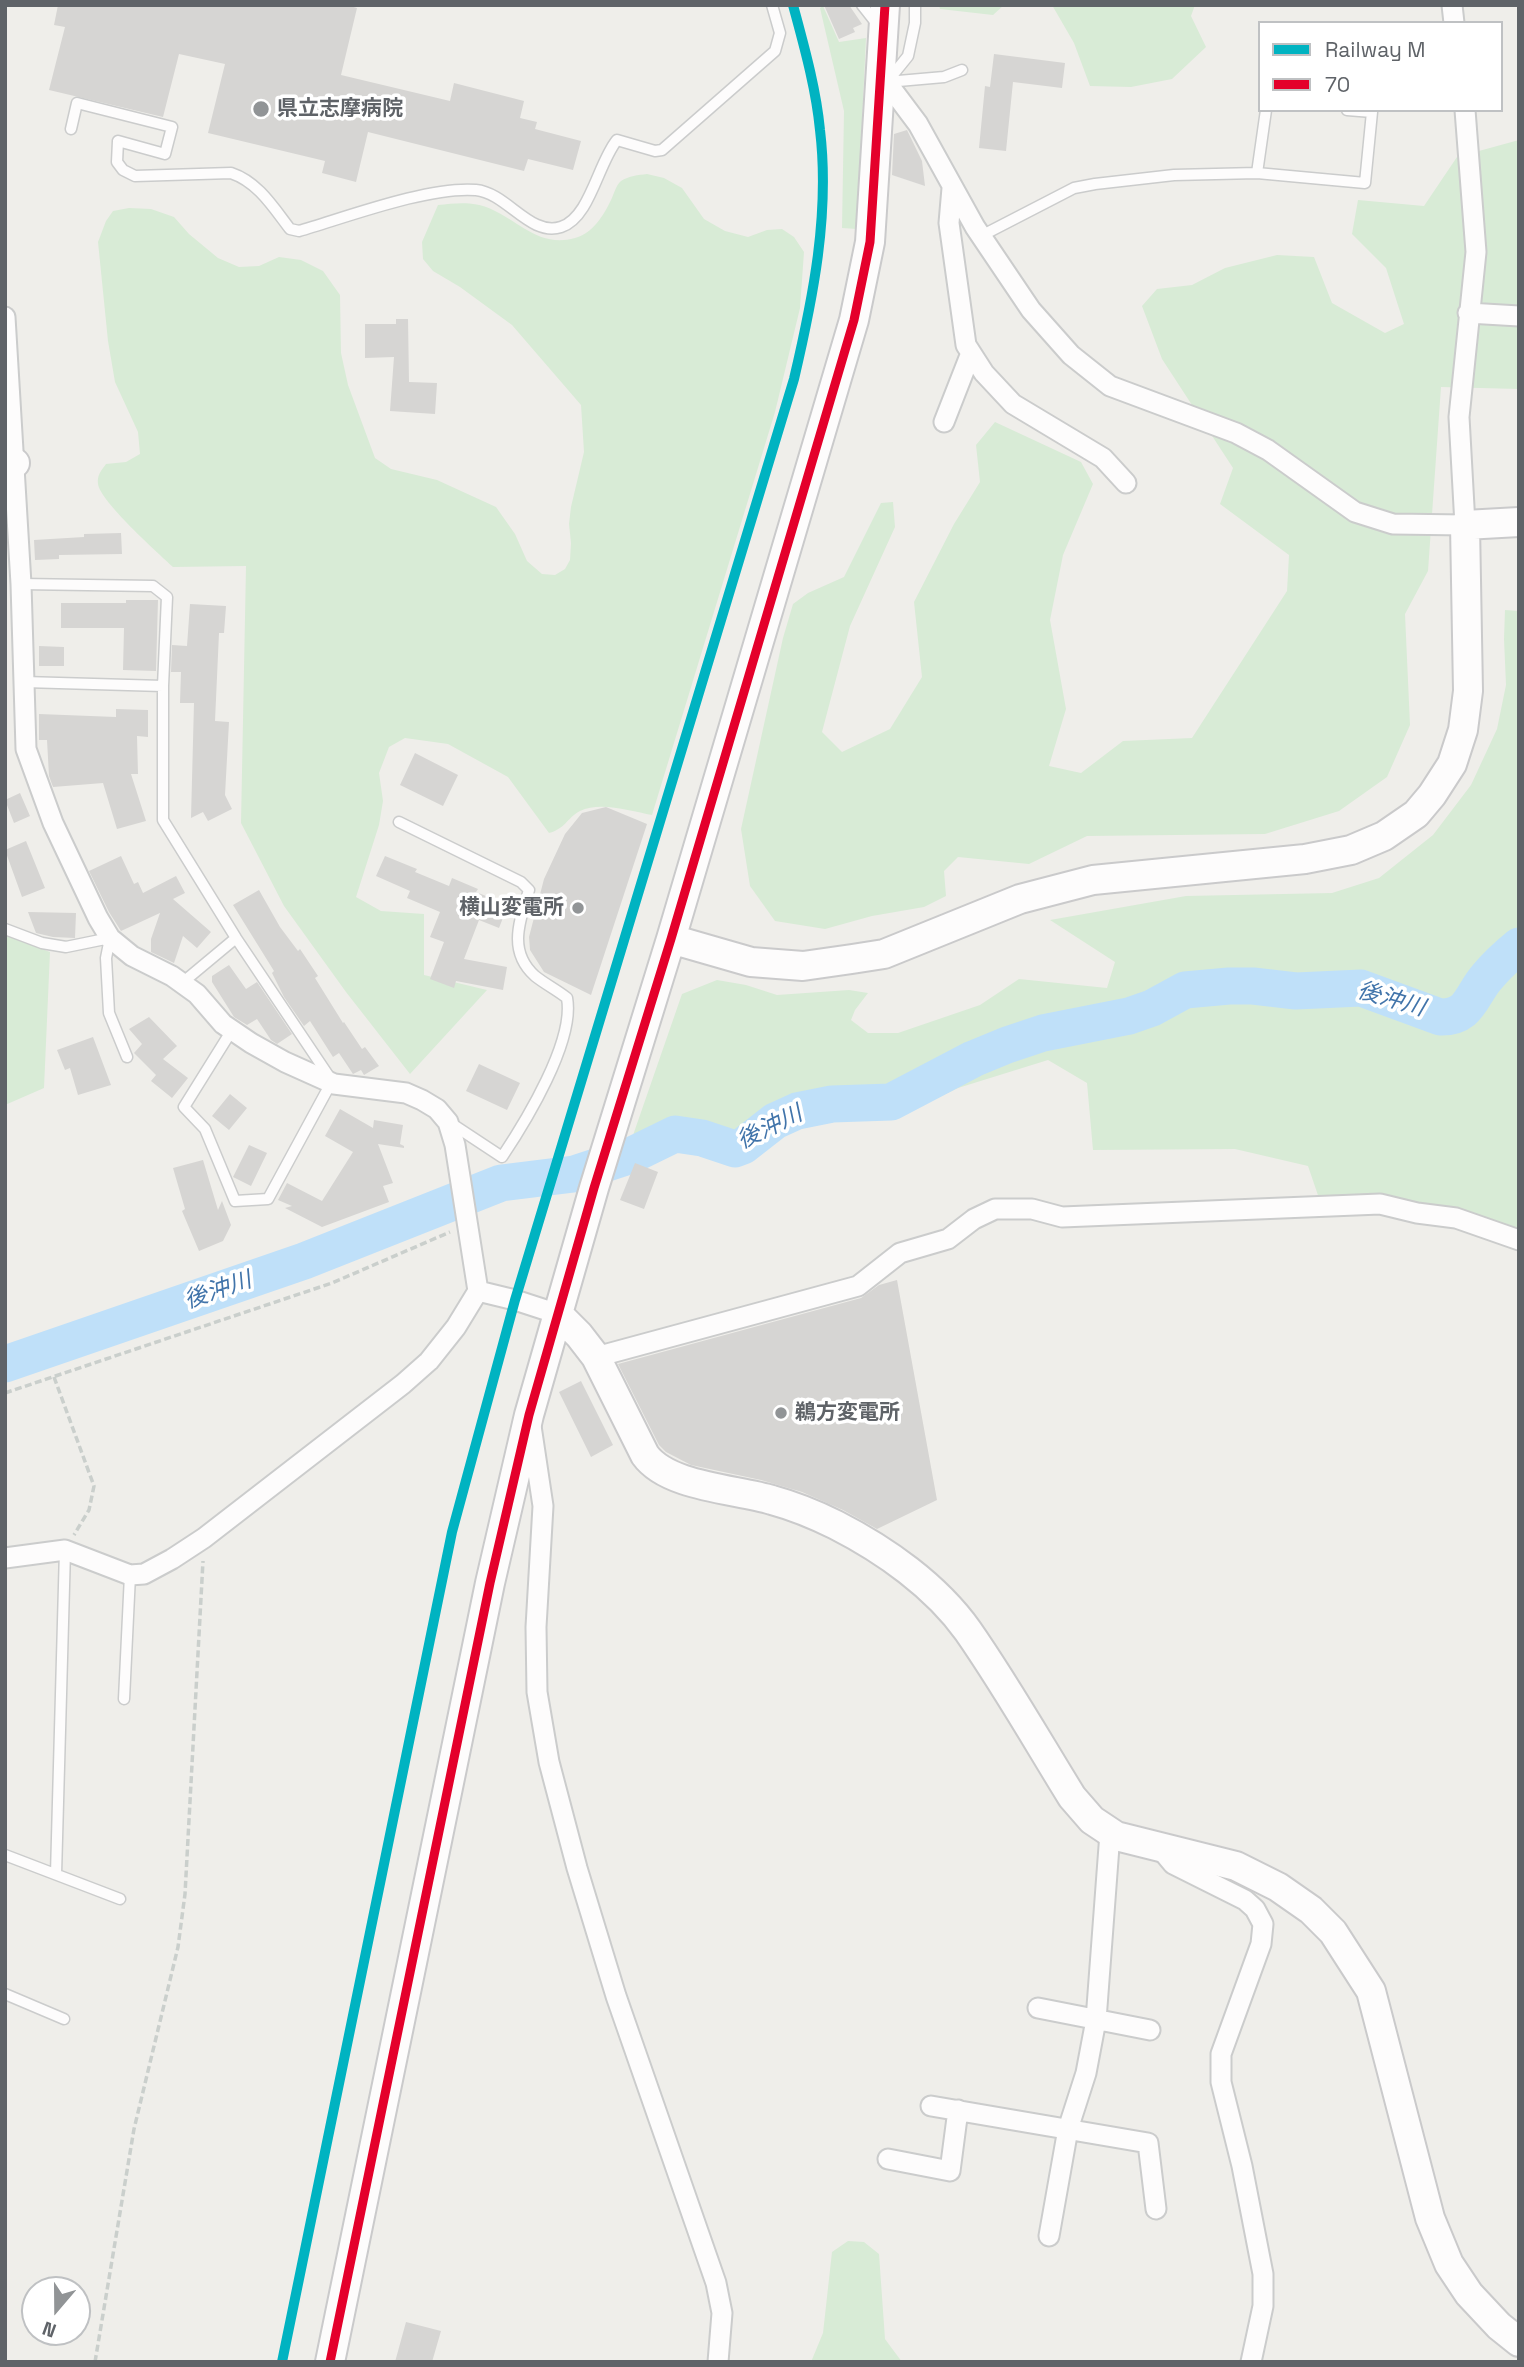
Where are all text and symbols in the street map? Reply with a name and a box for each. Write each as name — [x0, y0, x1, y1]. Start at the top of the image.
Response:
legend — [1258, 21, 1503, 112]
text: Railway M — [1325, 36, 1425, 63]
text: 70 — [1325, 71, 1350, 98]
place label: 県立志摩病院 — [277, 96, 403, 122]
marker: 県立志摩病院 — [251, 99, 271, 119]
place label: 横山変電所 — [459, 895, 564, 921]
marker: 横山変電所 — [570, 900, 586, 916]
water label: 後沖川 — [1354, 977, 1428, 1023]
water label: 後沖川 — [733, 1100, 807, 1156]
water label: 後沖川 — [181, 1267, 255, 1315]
place label: 鵜方変電所 — [795, 1400, 900, 1426]
marker: 鵜方変電所 — [773, 1405, 789, 1421]
north arrow — [21, 2276, 91, 2346]
text: N — [39, 2315, 60, 2343]

